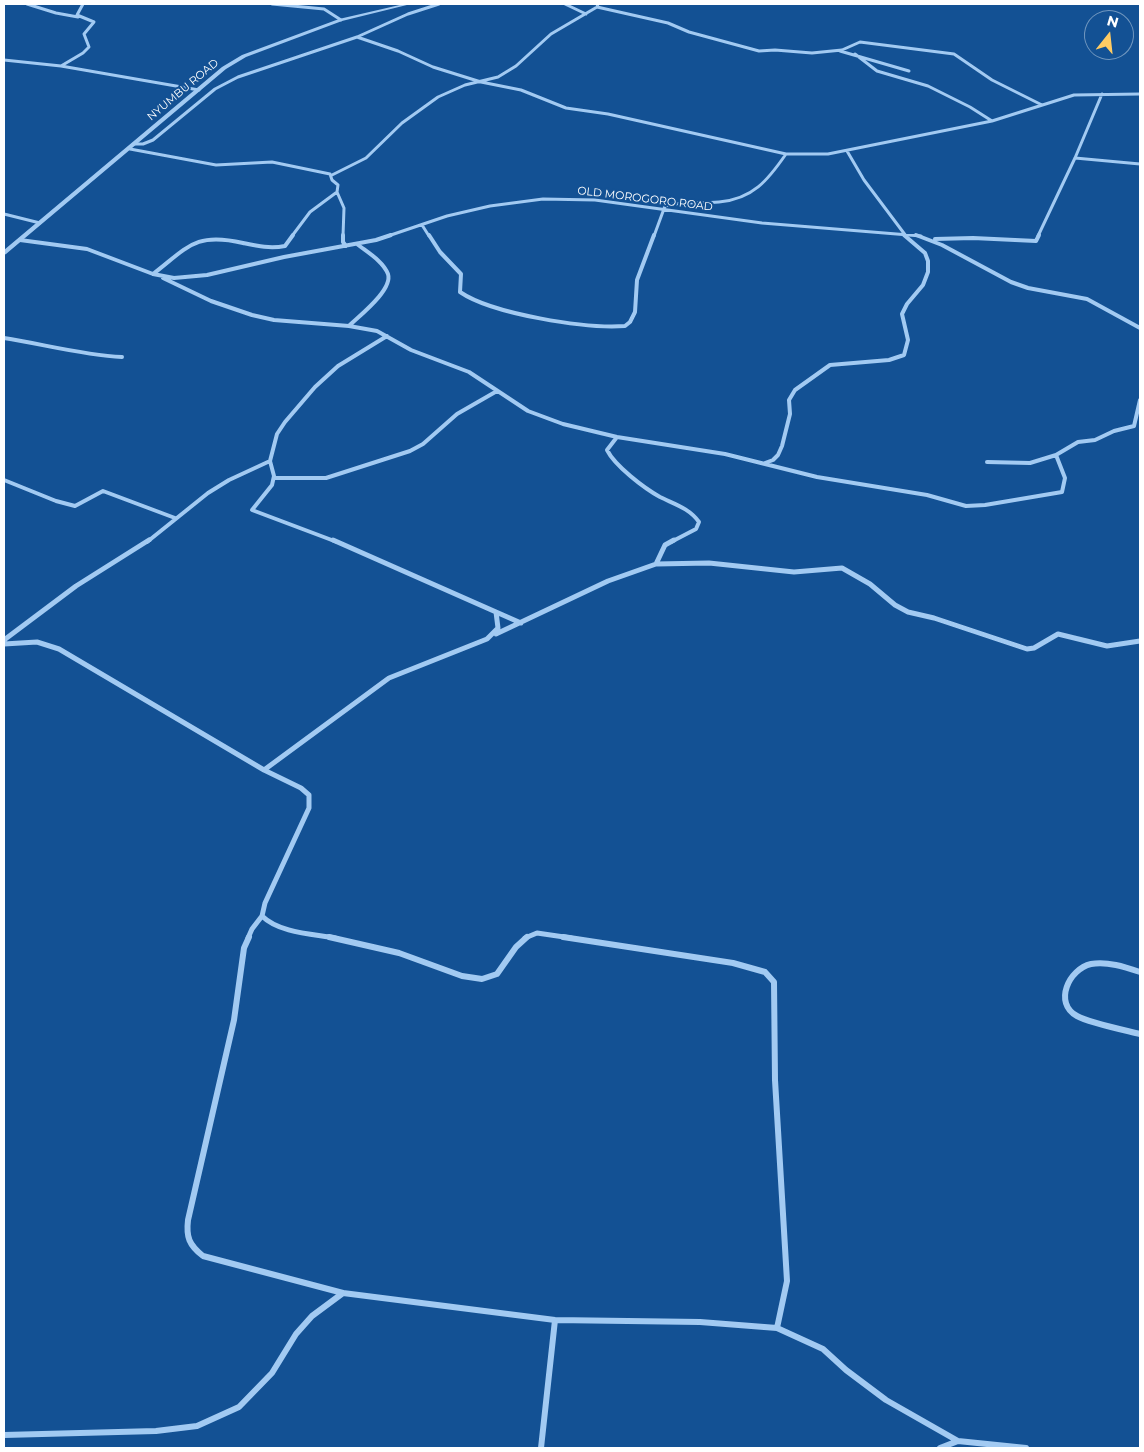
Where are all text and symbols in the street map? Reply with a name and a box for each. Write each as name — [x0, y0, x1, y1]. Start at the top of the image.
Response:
north arrow — [1084, 10, 1134, 60]
text: N — [1105, 11, 1121, 32]
street label: NYUMBU ROAD — [145, 56, 221, 124]
street label: OLD MOROGORO ROAD — [576, 184, 714, 214]

